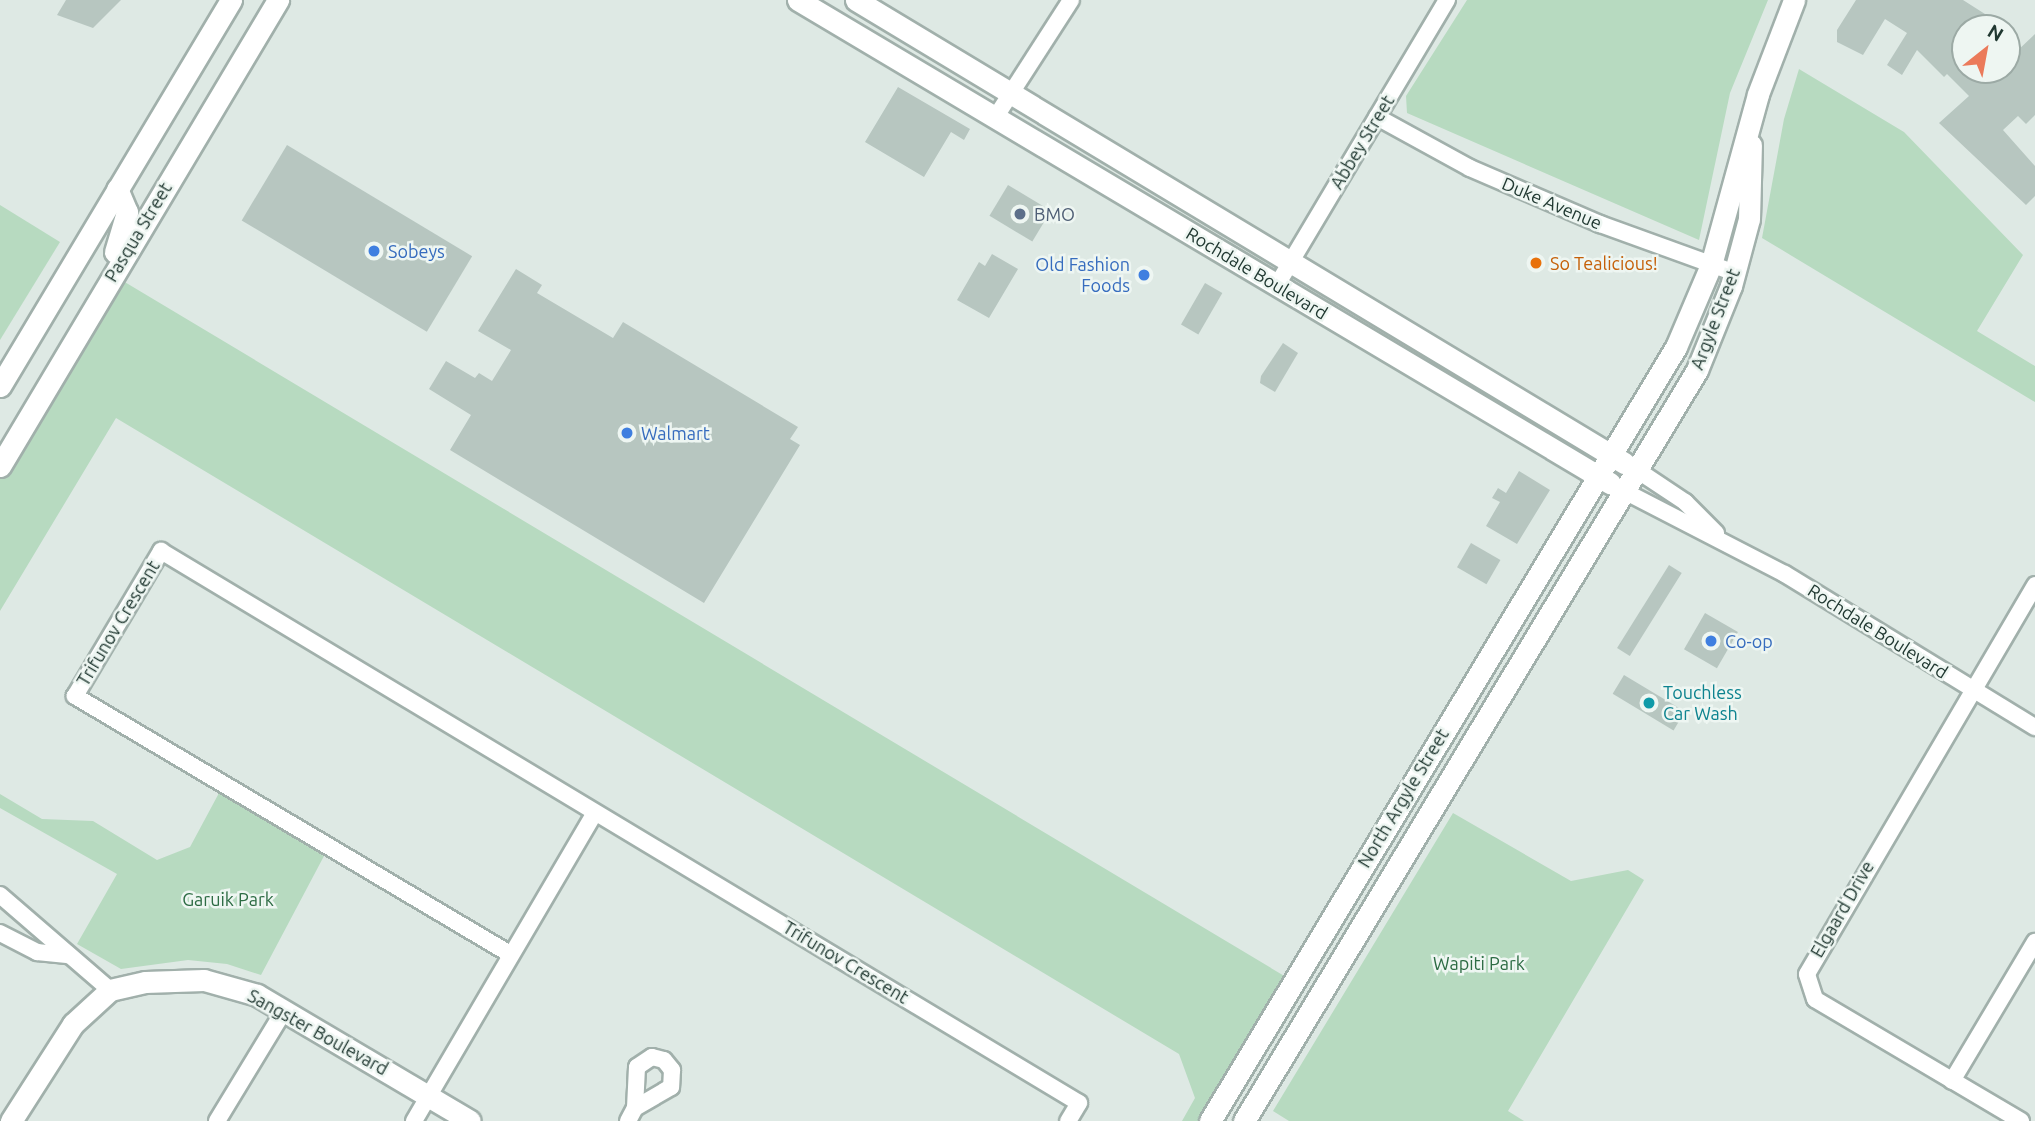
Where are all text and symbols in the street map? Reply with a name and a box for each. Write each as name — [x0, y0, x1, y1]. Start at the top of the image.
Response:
north arrow — [1951, 14, 2021, 84]
text: N — [1984, 20, 2008, 46]
street label: Abbey Street — [1326, 91, 1398, 193]
street label: Duke Avenue — [1499, 172, 1605, 234]
street label: Pasqua Street — [100, 178, 176, 286]
place label: BMO — [1034, 203, 1075, 225]
marker: BMO — [1012, 206, 1028, 222]
street label: Rochdale Boulevard — [1182, 222, 1332, 324]
place label: Sobeys — [388, 240, 445, 262]
marker: Sobeys — [366, 243, 382, 259]
place label: So Tealicious! — [1550, 252, 1658, 274]
place label: Old Fashion Foods — [1035, 254, 1130, 296]
marker: So Tealicious! — [1528, 255, 1544, 271]
street label: Argyle Street — [1686, 265, 1744, 373]
marker: Old Fashion Foods — [1136, 267, 1152, 283]
place label: Walmart — [641, 422, 710, 444]
marker: Walmart — [619, 425, 635, 441]
street label: Trifunov Crescent — [72, 556, 164, 690]
street label: Rochdale Boulevard — [1804, 579, 1952, 683]
place label: Co-op — [1725, 630, 1773, 652]
marker: Co-op — [1703, 633, 1719, 649]
place label: Touchless Car Wash — [1663, 682, 1742, 724]
marker: Touchless Car Wash — [1641, 695, 1657, 711]
street label: North Argyle Street — [1353, 725, 1453, 871]
street label: Elgaard Drive — [1806, 857, 1878, 961]
park label: Garuik Park — [182, 888, 274, 910]
street label: Trifunov Crescent — [779, 916, 913, 1008]
park label: Wapiti Park — [1433, 952, 1525, 974]
street label: Sangster Boulevard — [244, 984, 392, 1080]

